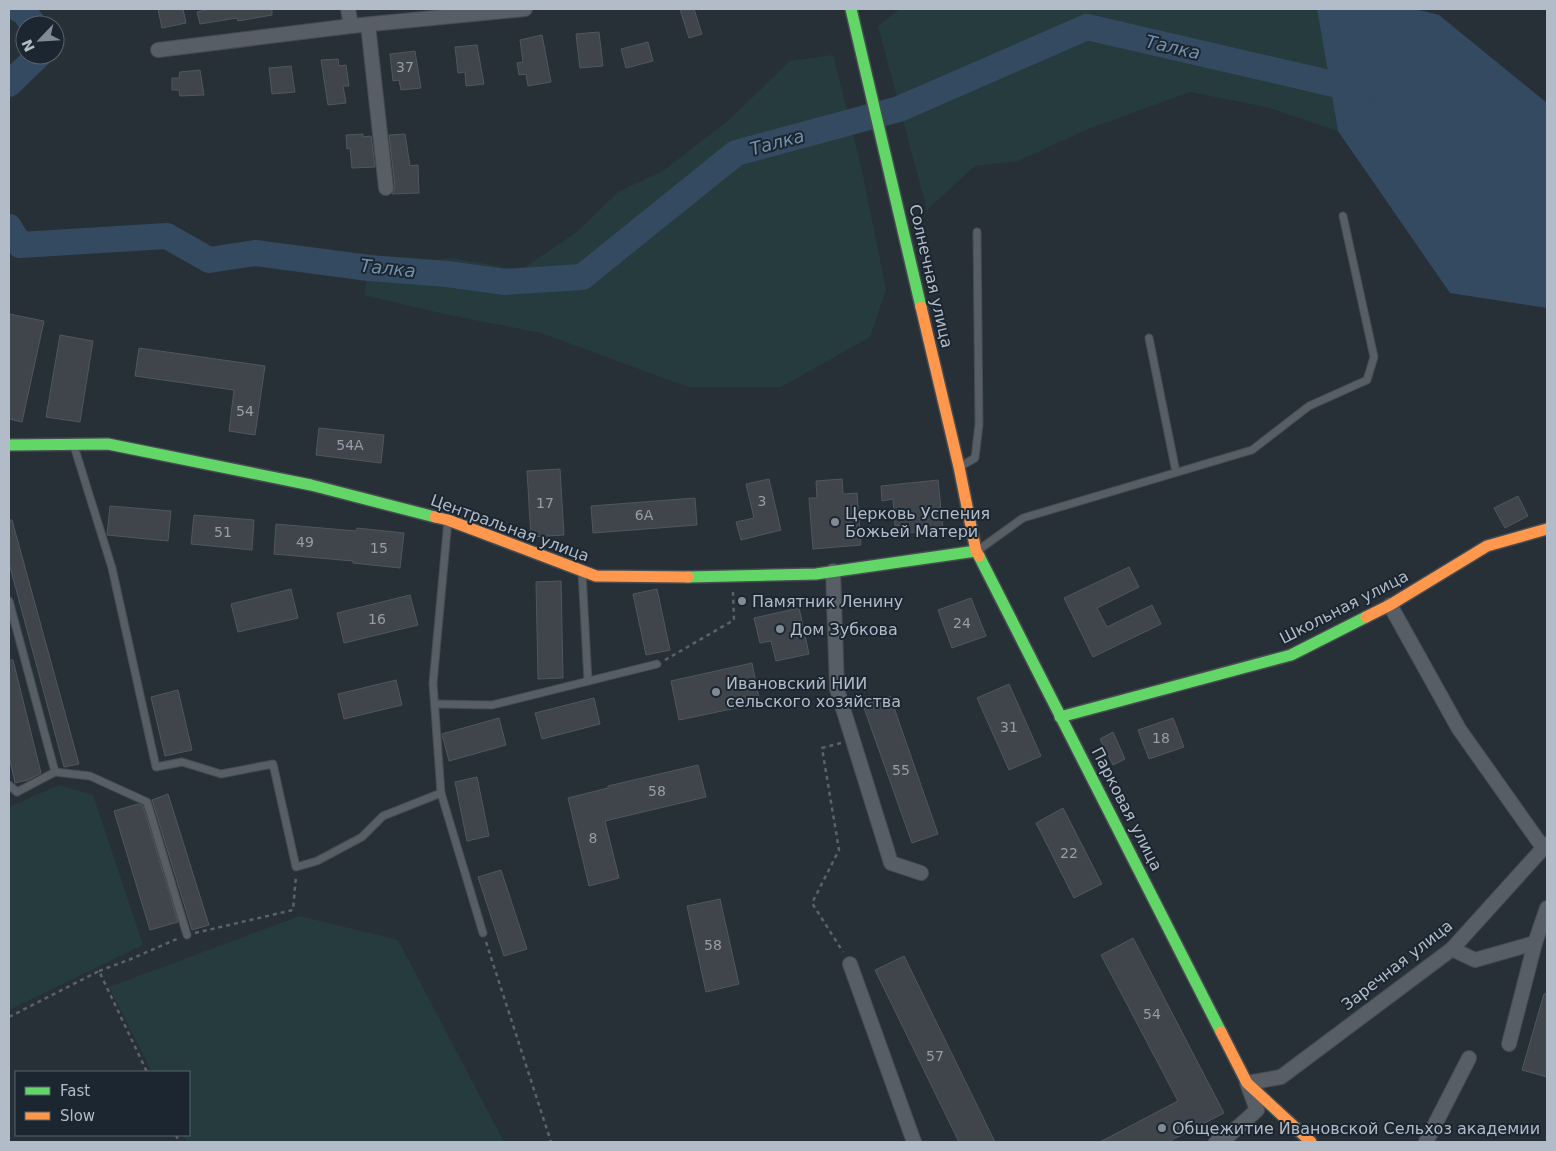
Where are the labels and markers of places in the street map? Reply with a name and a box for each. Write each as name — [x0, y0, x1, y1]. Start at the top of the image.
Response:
place label: Церковь Успения Божьей Матери — [845, 504, 990, 541]
marker: Церковь Успения Божьей Матери — [829, 516, 841, 528]
place label: Памятник Ленину — [752, 592, 903, 611]
marker: Памятник Ленину — [736, 595, 748, 607]
place label: Дом Зубкова — [790, 620, 898, 639]
marker: Дом Зубкова — [774, 623, 786, 635]
place label: Ивановский НИИ сельского хозяйства — [726, 674, 901, 711]
marker: Ивановский НИИ сельского хозяйства — [710, 686, 722, 698]
place label: Общежитие Ивановской Сельхоз академии — [1172, 1119, 1540, 1138]
marker: Общежитие Ивановской Сельхоз академии — [1156, 1122, 1168, 1134]

